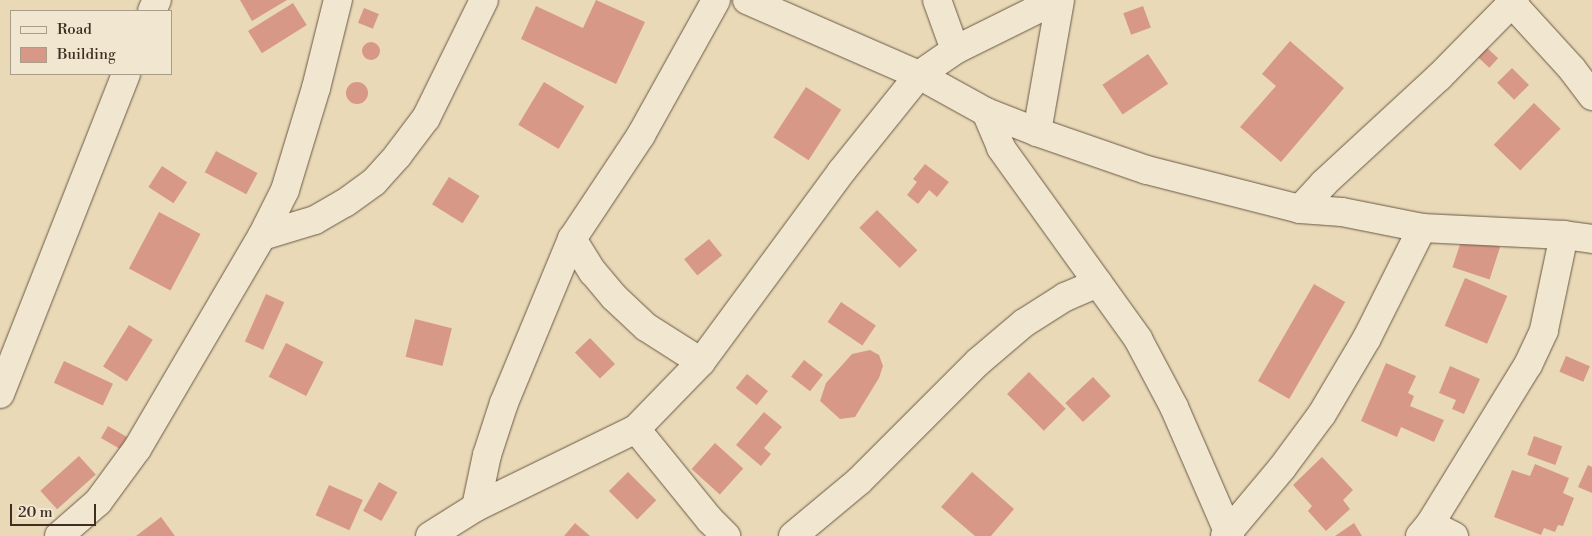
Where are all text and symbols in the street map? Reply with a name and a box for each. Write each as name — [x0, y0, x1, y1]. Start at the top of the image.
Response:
legend — [10, 10, 172, 75]
text: Road — [57, 20, 92, 39]
text: Building — [57, 45, 116, 64]
scale bar — [12, 494, 99, 526]
text: 20 m — [18, 503, 53, 522]

